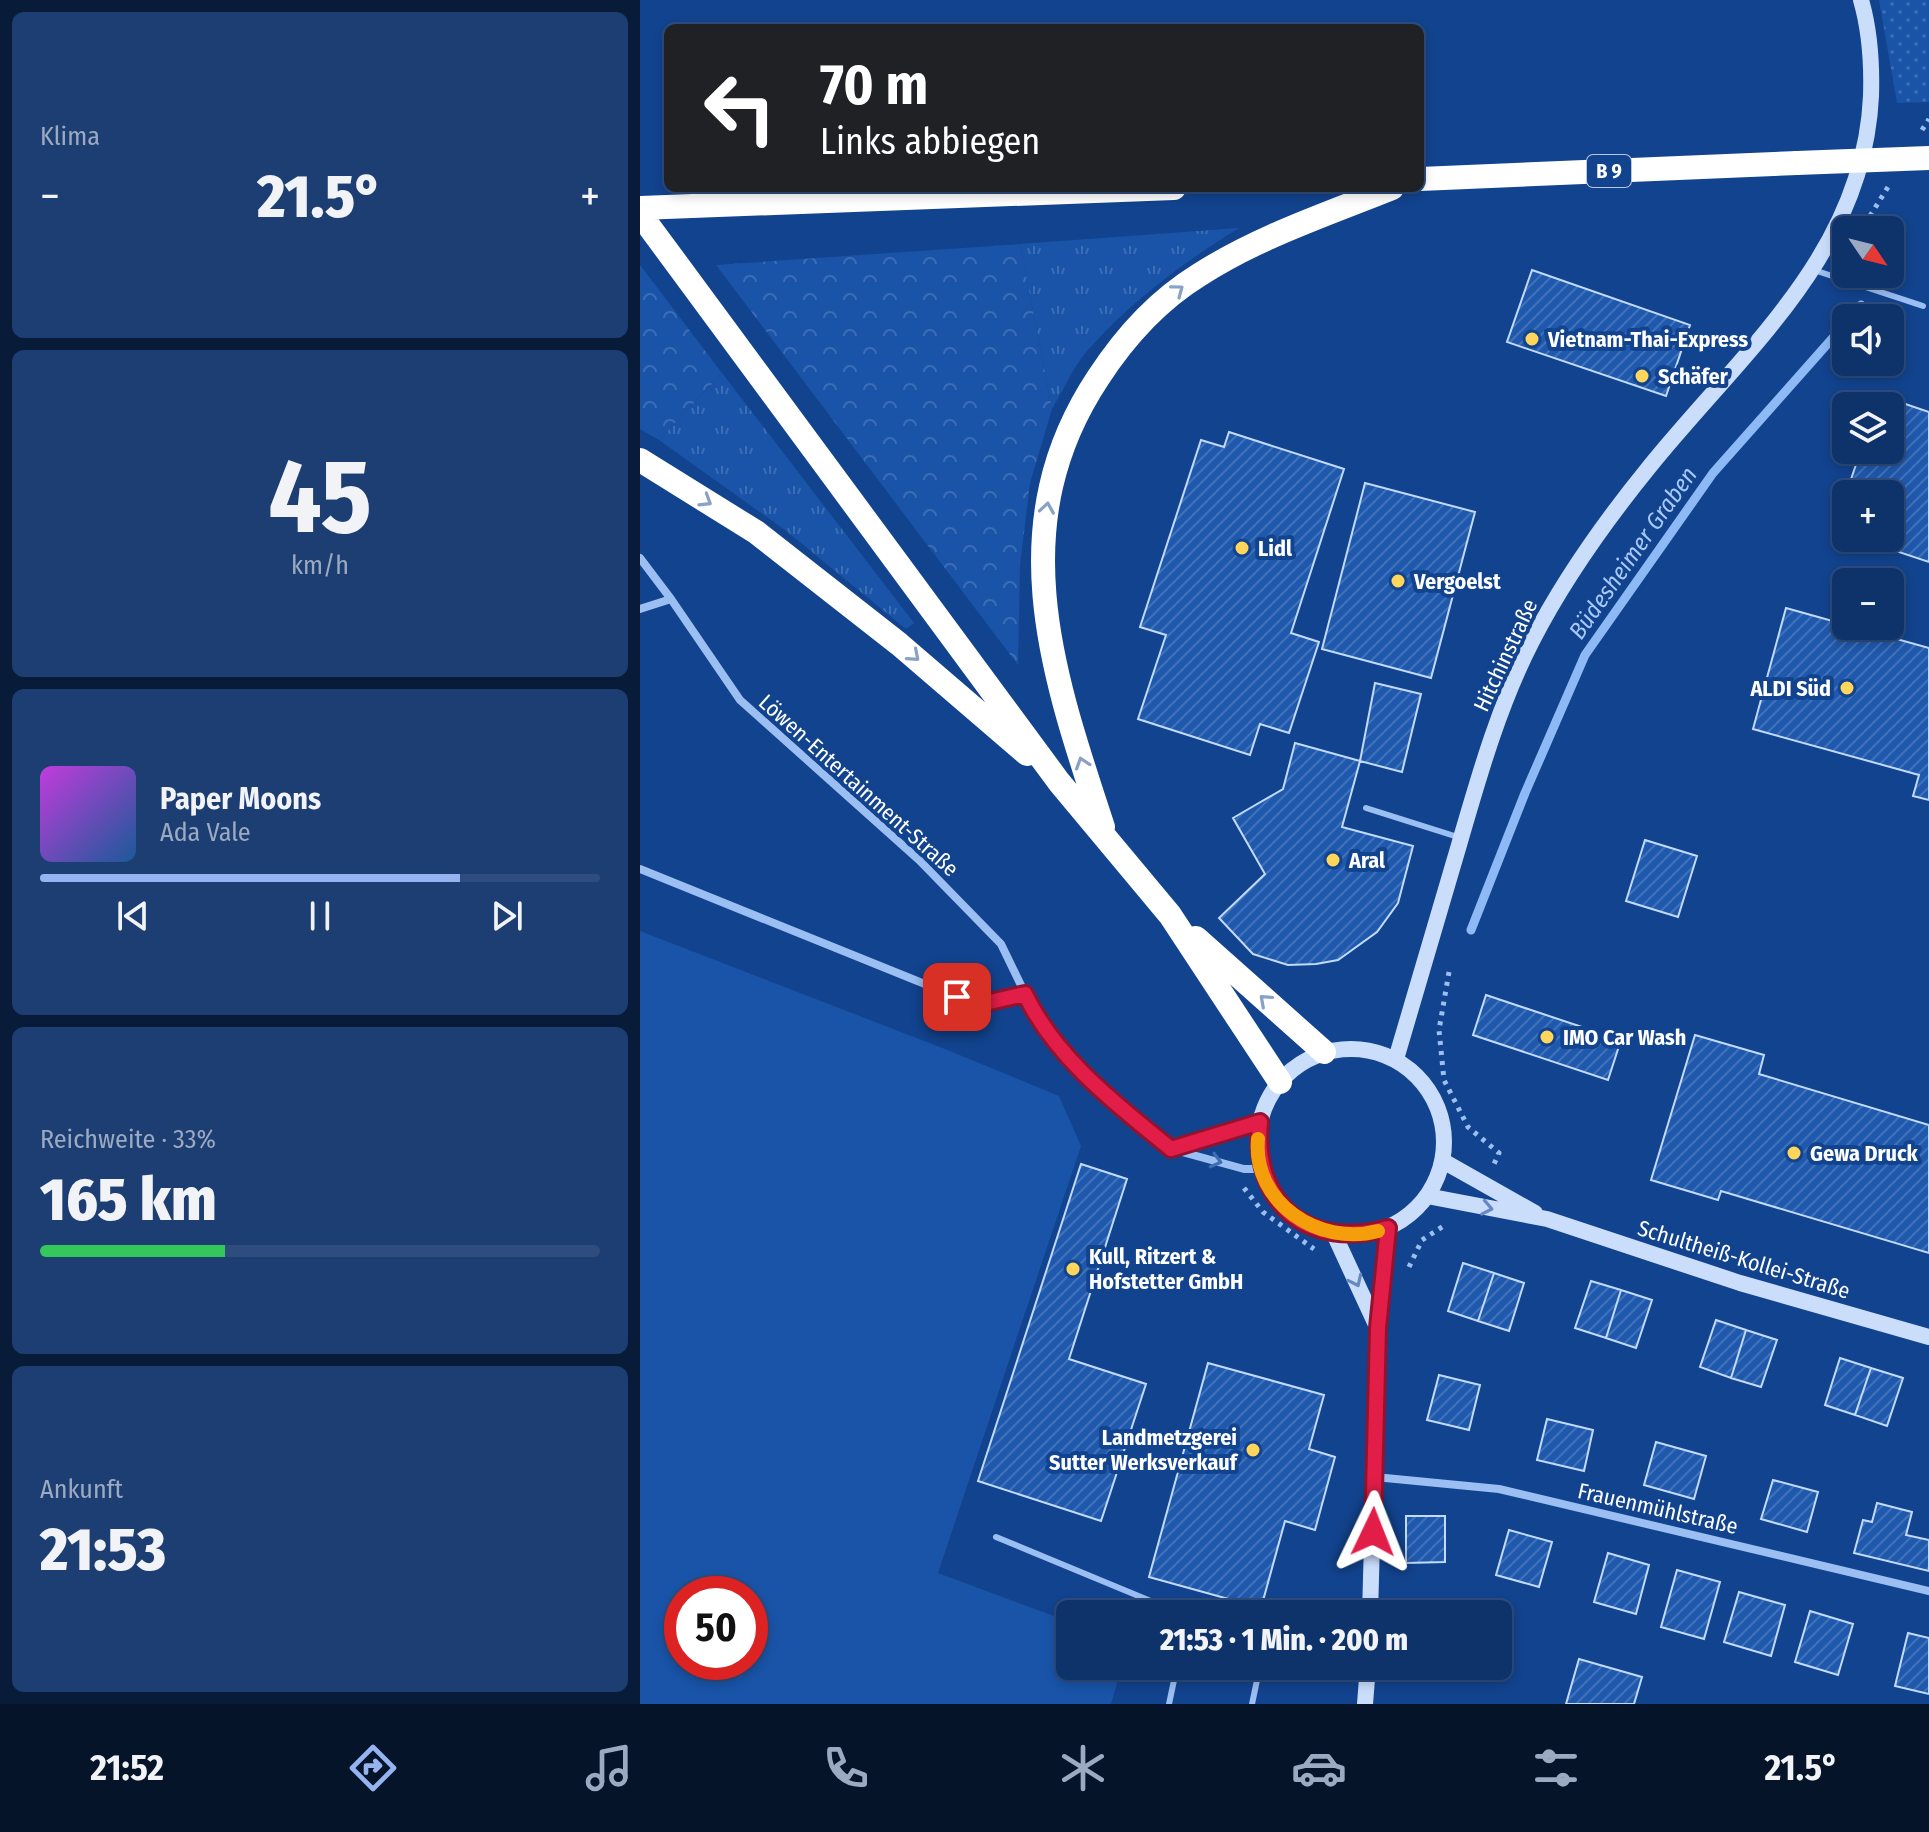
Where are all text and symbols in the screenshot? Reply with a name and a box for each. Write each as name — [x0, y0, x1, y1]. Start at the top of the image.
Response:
text: 70 m — [820, 52, 928, 119]
icon: left — [688, 56, 792, 160]
text: Links abbiegen — [820, 120, 1040, 164]
text: Klima — [40, 121, 100, 152]
road number: B 9 — [1587, 155, 1631, 187]
text: 21.5° — [257, 161, 383, 233]
text: − — [40, 170, 60, 223]
text: + — [580, 170, 600, 223]
north arrow — [1832, 216, 1904, 288]
map controls — [1832, 216, 1904, 640]
one-way arrow — [1169, 286, 1184, 300]
button: sound — [1832, 304, 1904, 376]
place label: Vietnam-Thai-Express — [1547, 326, 1748, 353]
marker: Vietnam-Thai-Express — [1523, 330, 1541, 348]
place label: Schäfer — [1658, 363, 1729, 390]
marker: Schäfer — [1633, 367, 1651, 385]
button: layers — [1832, 392, 1904, 464]
text: 45 — [268, 435, 372, 560]
water label: Büdesheimer Graben — [1563, 462, 1703, 644]
button: + — [1832, 480, 1904, 552]
one-way arrow — [697, 491, 712, 506]
one-way arrow — [1038, 501, 1055, 515]
place label: Lidl — [1258, 535, 1293, 562]
marker: Lidl — [1233, 539, 1251, 557]
text: km/h — [291, 550, 349, 581]
place label: Vergoelst — [1413, 568, 1501, 595]
button: − — [1832, 568, 1904, 640]
marker: Vergoelst — [1389, 572, 1407, 590]
street label: Hitchinstraße — [1468, 595, 1543, 716]
one-way arrow — [905, 647, 920, 661]
place label: ALDI Süd — [1749, 675, 1831, 702]
marker: ALDI Süd — [1838, 679, 1856, 697]
street label: Löwen-Entertainment-Straße — [753, 689, 964, 882]
one-way arrow — [1076, 756, 1092, 770]
text: Paper Moons — [160, 781, 321, 817]
text: Ada Vale — [160, 817, 251, 848]
place label: Aral — [1348, 847, 1386, 874]
marker: Aral — [1324, 851, 1342, 869]
icon: previous — [111, 894, 155, 938]
icon: pause — [298, 894, 342, 938]
icon: next — [485, 894, 529, 938]
pin — [923, 963, 991, 1031]
icon: arrive — [935, 975, 979, 1019]
one-way arrow — [1260, 996, 1275, 1010]
place label: IMO Car Wash — [1563, 1024, 1686, 1051]
marker: IMO Car Wash — [1538, 1028, 1556, 1046]
text: Reichweite · 33% — [40, 1124, 216, 1155]
place label: Gewa Druck — [1810, 1140, 1919, 1167]
marker: Gewa Druck — [1785, 1144, 1803, 1162]
one-way arrow — [1208, 1152, 1222, 1169]
text: 165 km — [40, 1164, 217, 1236]
one-way arrow — [1480, 1198, 1494, 1215]
street label: Schultheiß-Kollei-Straße — [1634, 1214, 1853, 1305]
place label: Kull, Ritzert & Hofstetter GmbH — [1089, 1243, 1243, 1295]
marker: Kull, Ritzert & Hofstetter GmbH — [1064, 1260, 1082, 1278]
one-way arrow — [1346, 1273, 1362, 1288]
place label: Landmetzgerei Sutter Werksverkauf — [1049, 1424, 1239, 1476]
marker: Landmetzgerei Sutter Werksverkauf — [1244, 1441, 1262, 1459]
text: Ankunft — [40, 1474, 123, 1505]
street label: Frauenmühlstraße — [1575, 1477, 1741, 1540]
position arrow — [1331, 1490, 1415, 1574]
text: 21:53 — [40, 1514, 166, 1586]
speed limit sign: 50 — [664, 1576, 768, 1680]
text: 21:53 · 1 Min. · 200 m — [1160, 1622, 1408, 1658]
icon: directions — [345, 1740, 401, 1796]
icon: music — [581, 1740, 637, 1796]
icon: phone — [818, 1740, 874, 1796]
icon: climate — [1055, 1740, 1111, 1796]
icon: car — [1291, 1740, 1347, 1796]
icon: filters — [1528, 1740, 1584, 1796]
text: 21:52 — [90, 1746, 164, 1790]
text: 21.5° — [1765, 1746, 1839, 1790]

